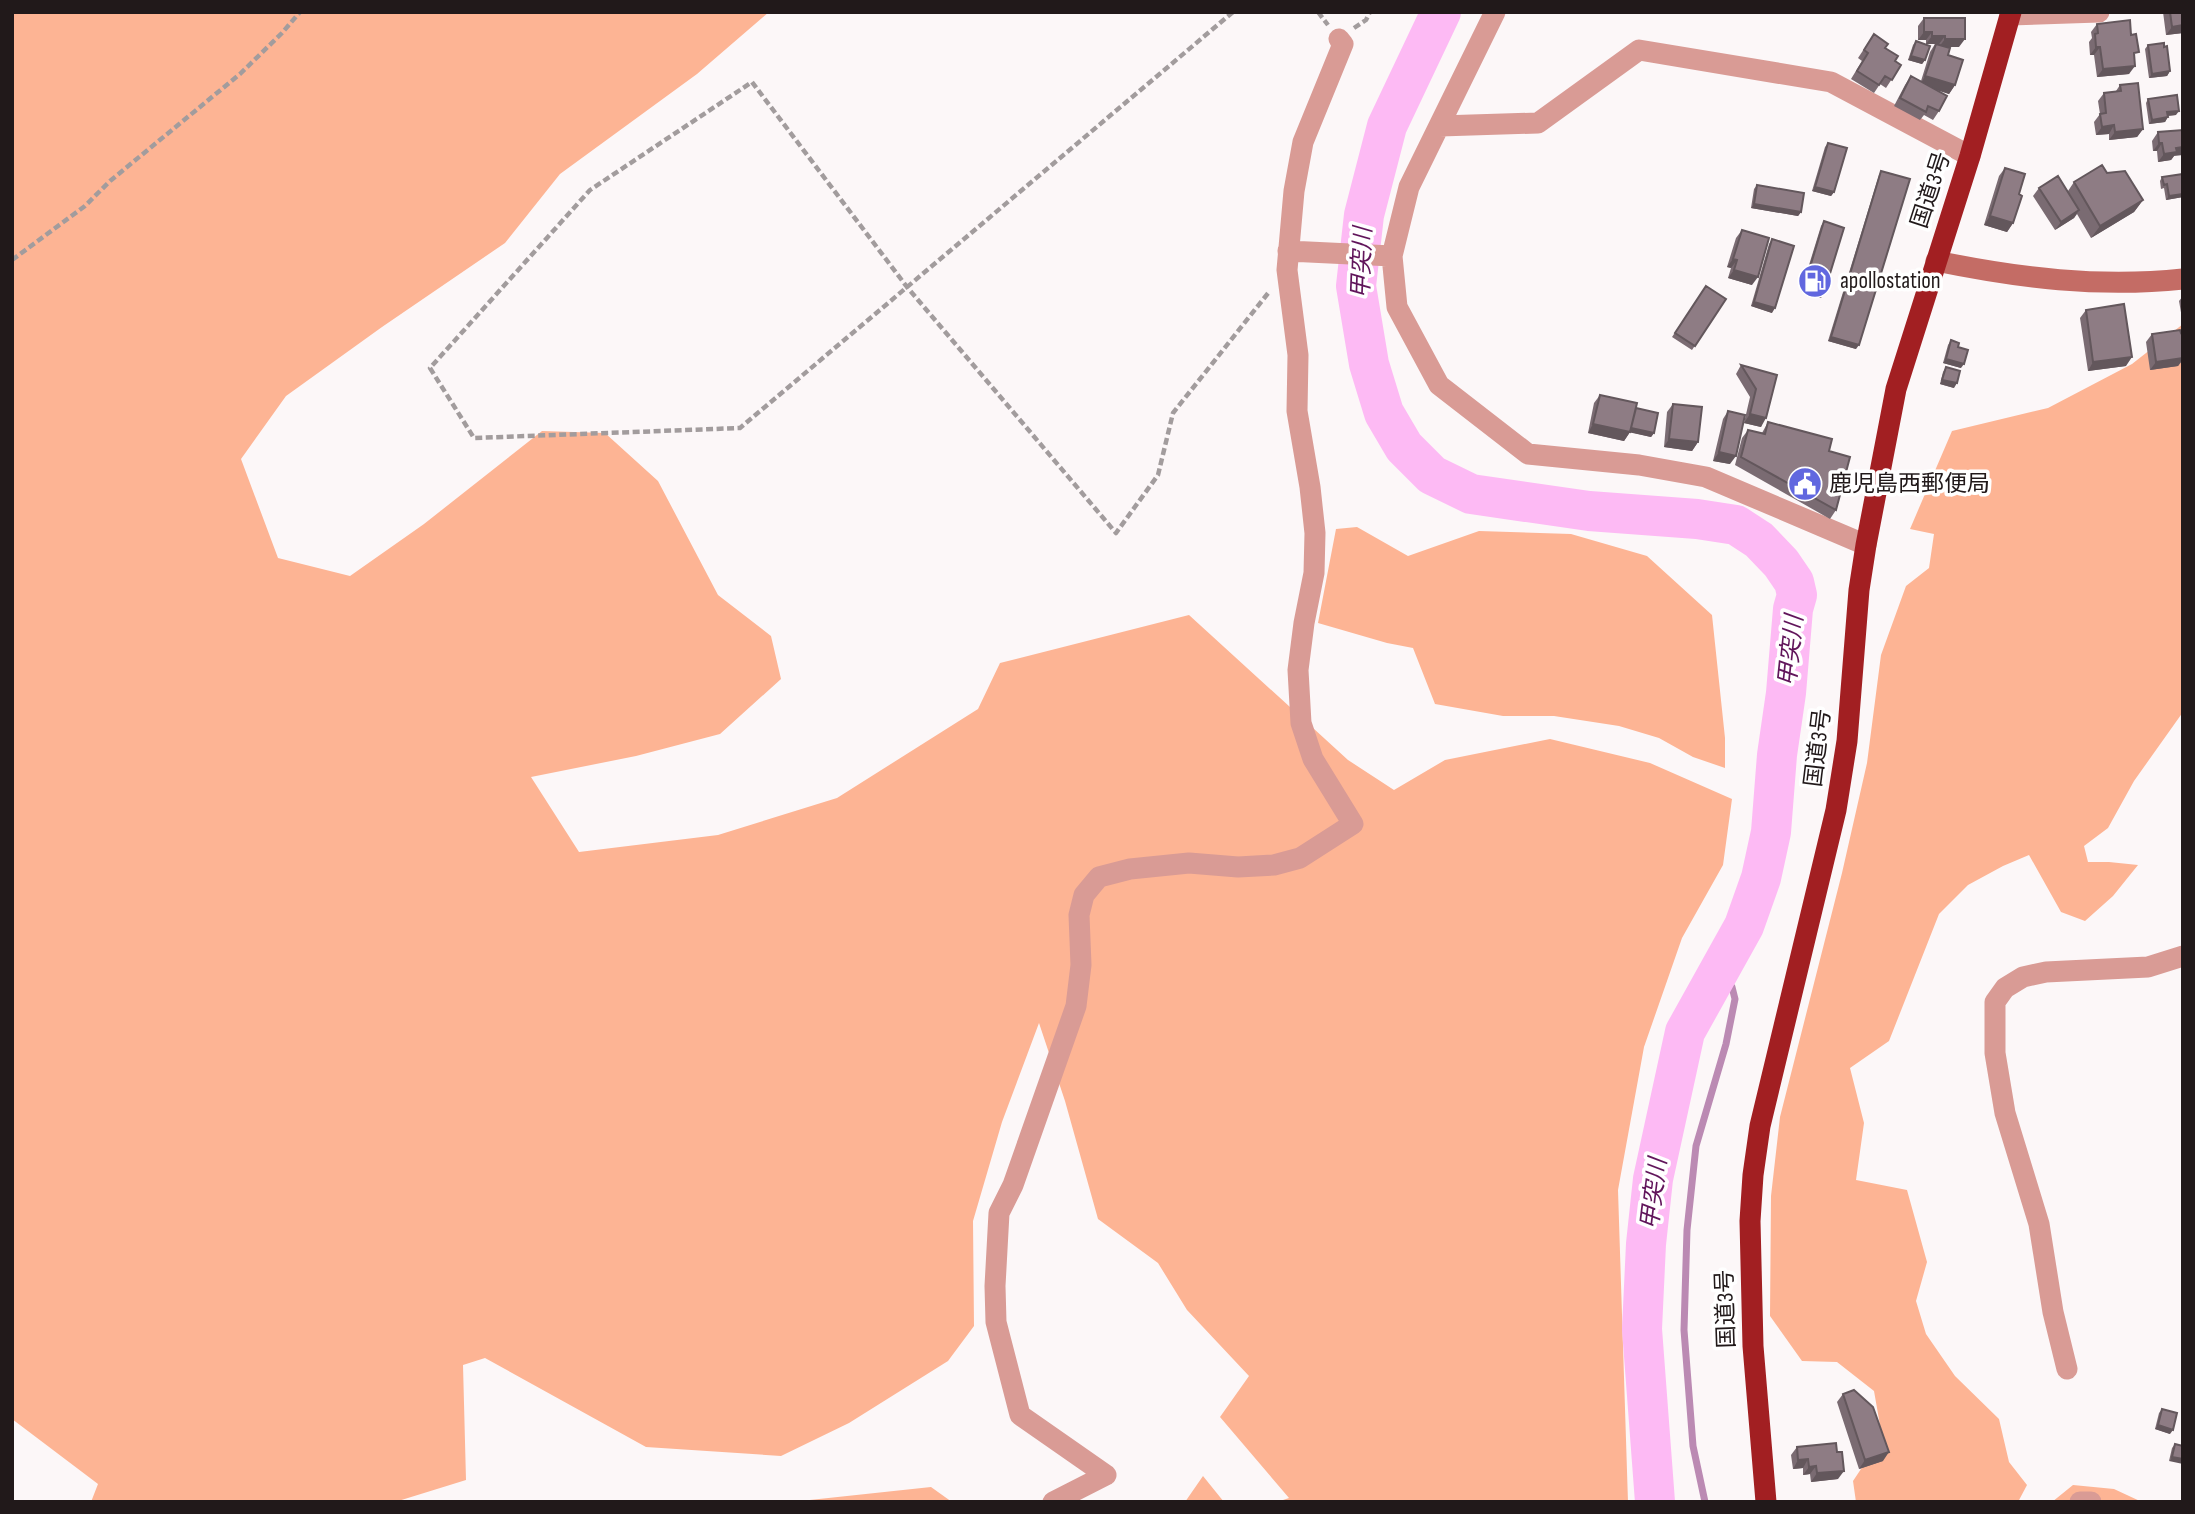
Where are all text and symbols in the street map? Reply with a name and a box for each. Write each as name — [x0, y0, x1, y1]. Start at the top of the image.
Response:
street label: 国道3号 — [1906, 148, 1956, 232]
water label: 甲突川 — [1346, 224, 1378, 299]
fuel station icon: apollostation — [1796, 262, 1834, 300]
place label: apollostation — [1840, 267, 1941, 295]
public building icon: 鹿児島西郵便局 — [1786, 465, 1824, 503]
place label: 鹿児島西郵便局 — [1829, 470, 1990, 498]
water label: 甲突川 — [1773, 611, 1809, 688]
street label: 国道3号 — [1799, 707, 1837, 789]
water label: 甲突川 — [1635, 1154, 1673, 1231]
street label: 国道3号 — [1711, 1269, 1741, 1349]

